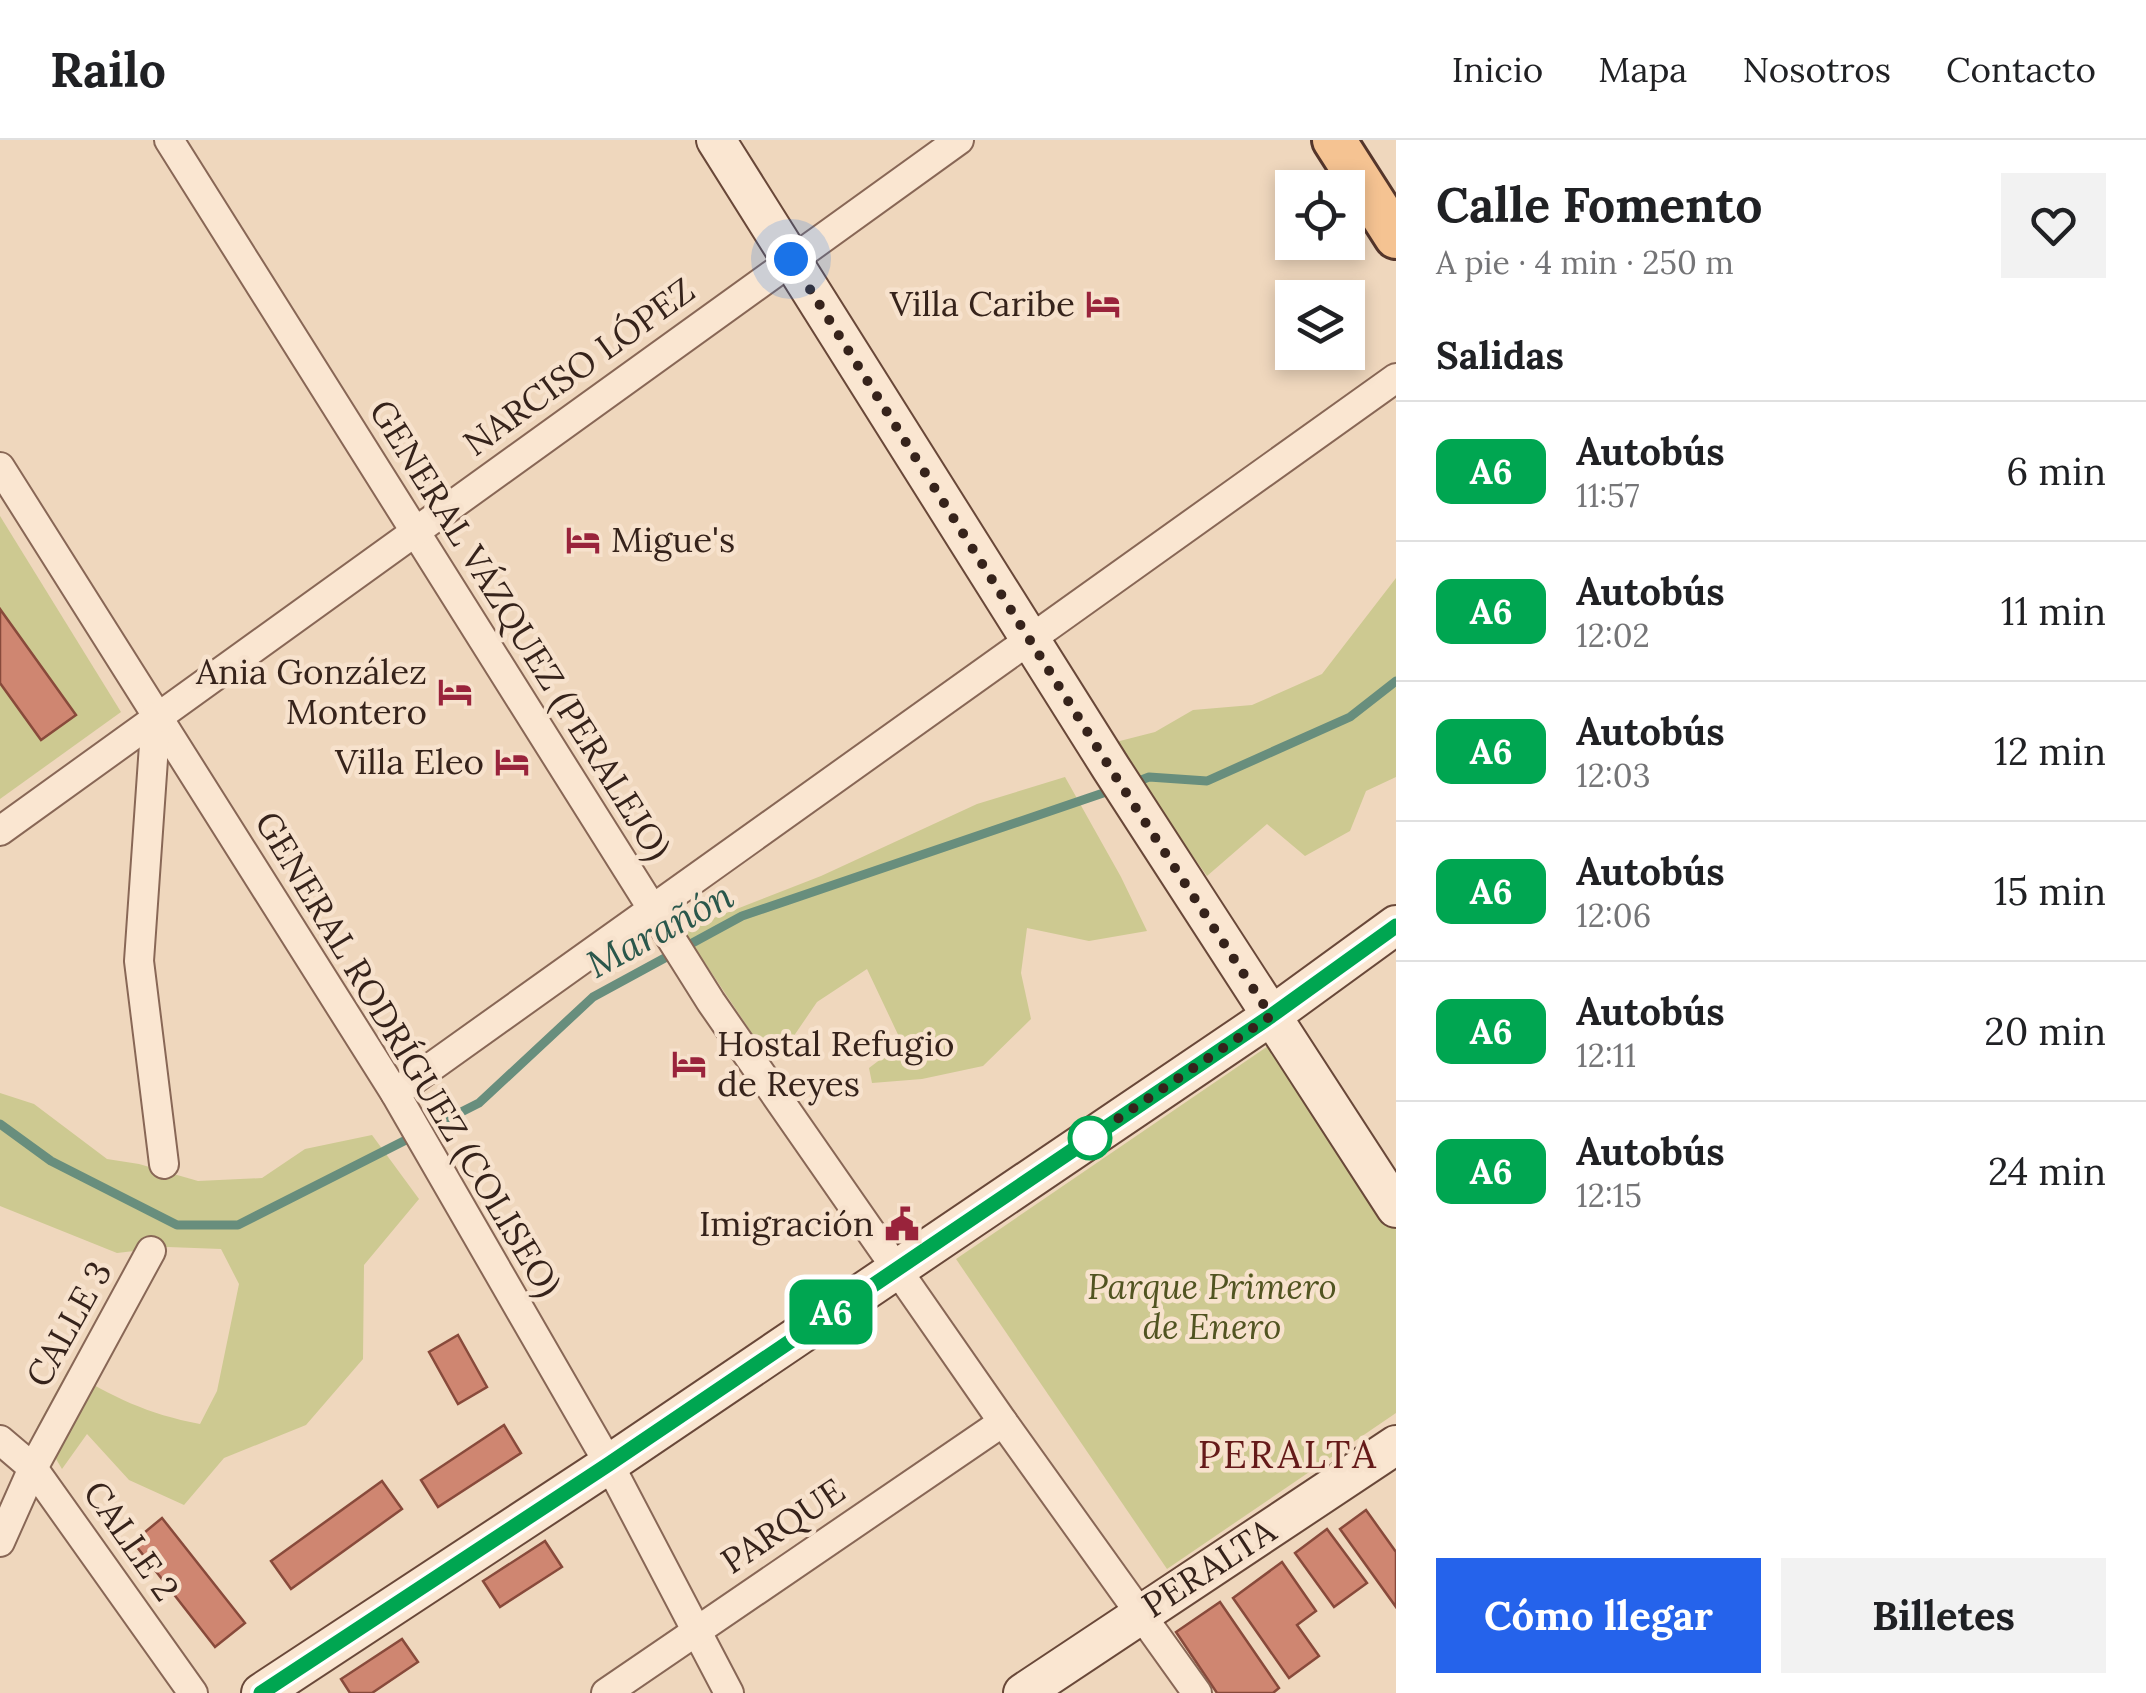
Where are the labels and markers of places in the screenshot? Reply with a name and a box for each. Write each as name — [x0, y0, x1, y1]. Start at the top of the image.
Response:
place label: Villa Caribe — [889, 281, 1075, 326]
hotel icon: Villa Caribe — [1084, 285, 1122, 323]
place label: Migue's — [611, 517, 735, 562]
hotel icon: Migue's — [564, 521, 602, 559]
place label: Ania González Montero — [195, 649, 427, 734]
hotel icon: Ania González Montero — [436, 673, 474, 711]
place label: Villa Eleo — [334, 739, 484, 784]
hotel icon: Villa Eleo — [493, 743, 531, 781]
place label: Hostal Refugio de Reyes — [717, 1021, 954, 1106]
hotel icon: Hostal Refugio de Reyes — [670, 1045, 708, 1083]
unlabelled marker — [1069, 1117, 1111, 1159]
place label: Imigración — [699, 1201, 874, 1246]
public building icon: Imigración — [883, 1205, 921, 1243]

